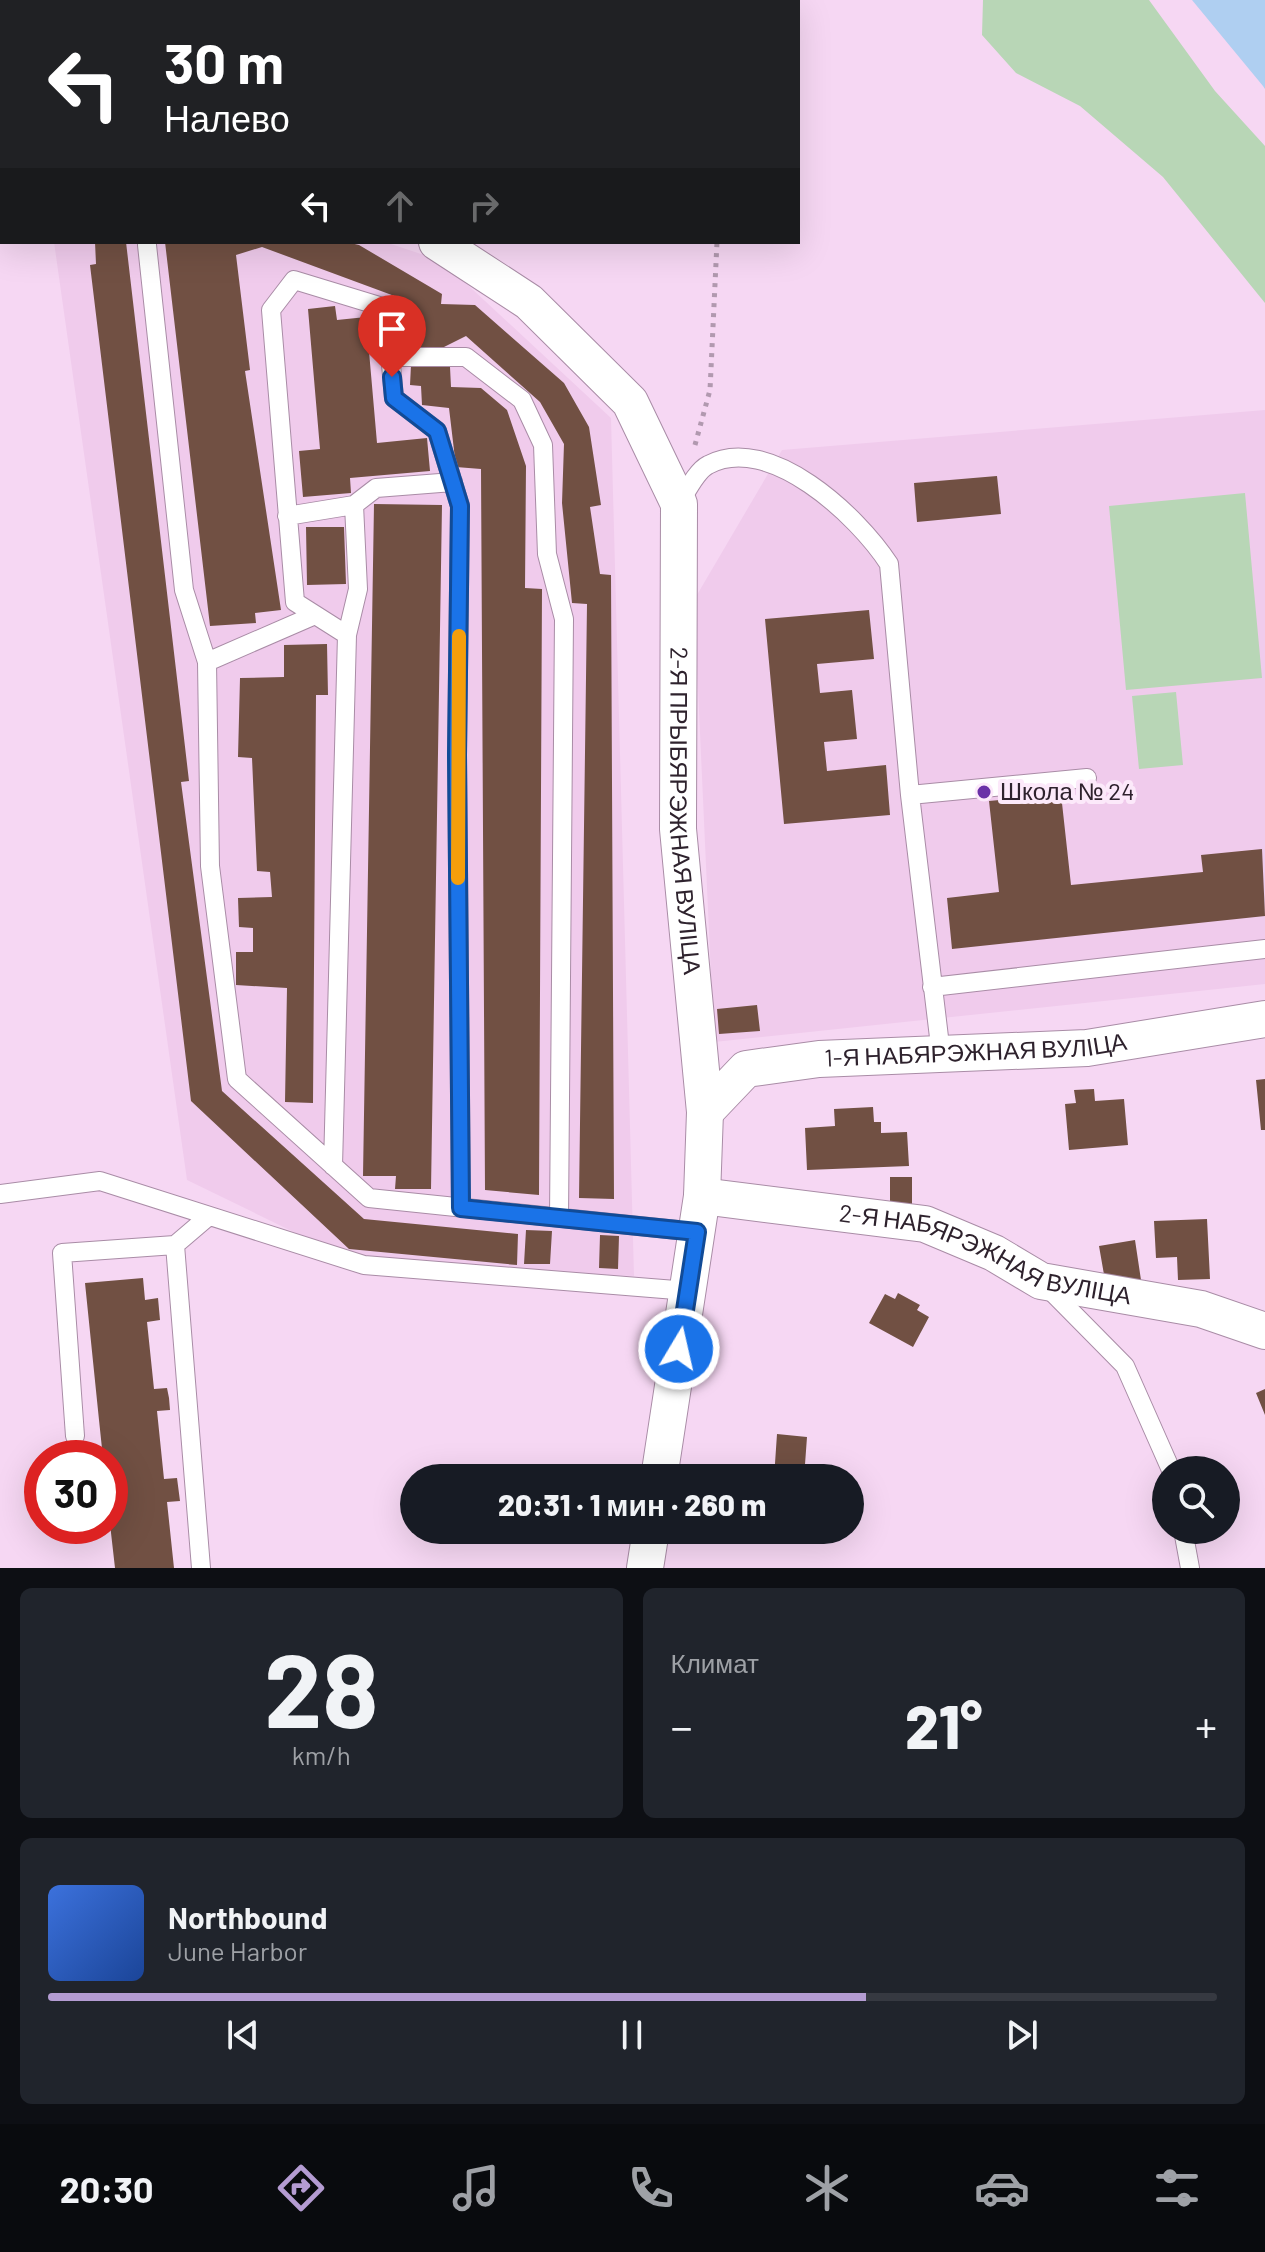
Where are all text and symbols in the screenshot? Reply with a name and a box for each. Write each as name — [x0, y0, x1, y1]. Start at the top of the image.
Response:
text: 30 m — [164, 28, 284, 95]
icon: left — [32, 32, 136, 136]
text: Налево — [164, 96, 290, 139]
icon: left — [294, 184, 338, 228]
icon: ahead — [378, 184, 422, 228]
icon: right — [462, 184, 506, 228]
pin — [358, 295, 426, 377]
icon: arrive — [370, 307, 414, 351]
street label: 2-Я ПРЫБЯРЭЖНАЯ ВУЛІЦА — [665, 647, 708, 976]
place label: Школа № 24 — [1000, 776, 1134, 805]
marker: Школа № 24 — [975, 783, 993, 801]
street label: 1-Я НАБЯРЭЖНАЯ ВУЛІЦА — [824, 1026, 1129, 1072]
street label: 2-Я НАБЯРЭЖНАЯ ВУЛІЦА — [838, 1197, 1134, 1310]
position arrow — [637, 1307, 721, 1391]
speed limit sign: 30 — [24, 1440, 128, 1544]
map controls — [1152, 1456, 1240, 1544]
button: search — [1152, 1456, 1240, 1544]
text: 20:31 · 1 мин · 260 m — [498, 1486, 766, 1522]
text: 28 — [264, 1624, 379, 1749]
text: Климат — [671, 1647, 759, 1678]
text: 21° — [905, 1689, 983, 1761]
text: − — [671, 1699, 693, 1752]
text: + — [1195, 1699, 1217, 1752]
text: km/h — [292, 1739, 351, 1770]
text: Northbound — [168, 1899, 327, 1935]
text: June Harbor — [168, 1935, 307, 1966]
icon: previous — [221, 2013, 265, 2057]
icon: pause — [610, 2013, 654, 2057]
icon: next — [1000, 2013, 1044, 2057]
icon: directions — [273, 2160, 329, 2216]
icon: music — [448, 2160, 504, 2216]
icon: phone — [623, 2160, 679, 2216]
icon: climate — [799, 2160, 855, 2216]
icon: car — [974, 2160, 1030, 2216]
icon: filters — [1149, 2160, 1205, 2216]
text: 20:30 — [60, 2167, 153, 2210]

